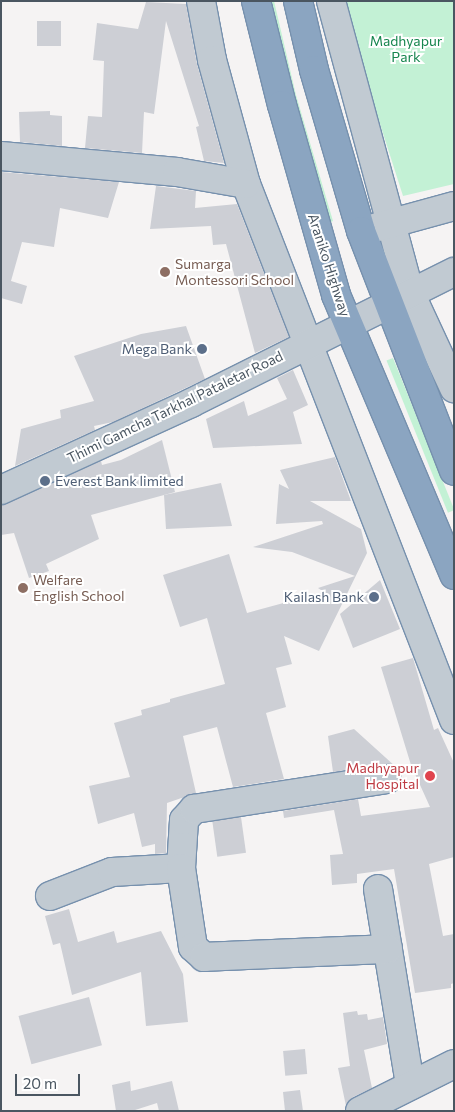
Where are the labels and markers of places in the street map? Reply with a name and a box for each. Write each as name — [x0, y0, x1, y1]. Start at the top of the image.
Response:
place label: Sumarga Montessori School — [175, 256, 294, 288]
marker: Sumarga Montessori School — [159, 266, 171, 278]
place label: Mega Bank — [122, 341, 192, 357]
marker: Mega Bank — [196, 343, 208, 355]
place label: Everest Bank limited — [55, 473, 184, 489]
marker: Everest Bank limited — [39, 475, 51, 487]
place label: Welfare English School — [33, 572, 125, 604]
marker: Welfare English School — [17, 582, 29, 594]
place label: Kailash Bank — [284, 589, 364, 605]
marker: Kailash Bank — [368, 591, 380, 603]
place label: Madhyapur Hospital — [346, 760, 419, 792]
marker: Madhyapur Hospital — [423, 769, 437, 783]

